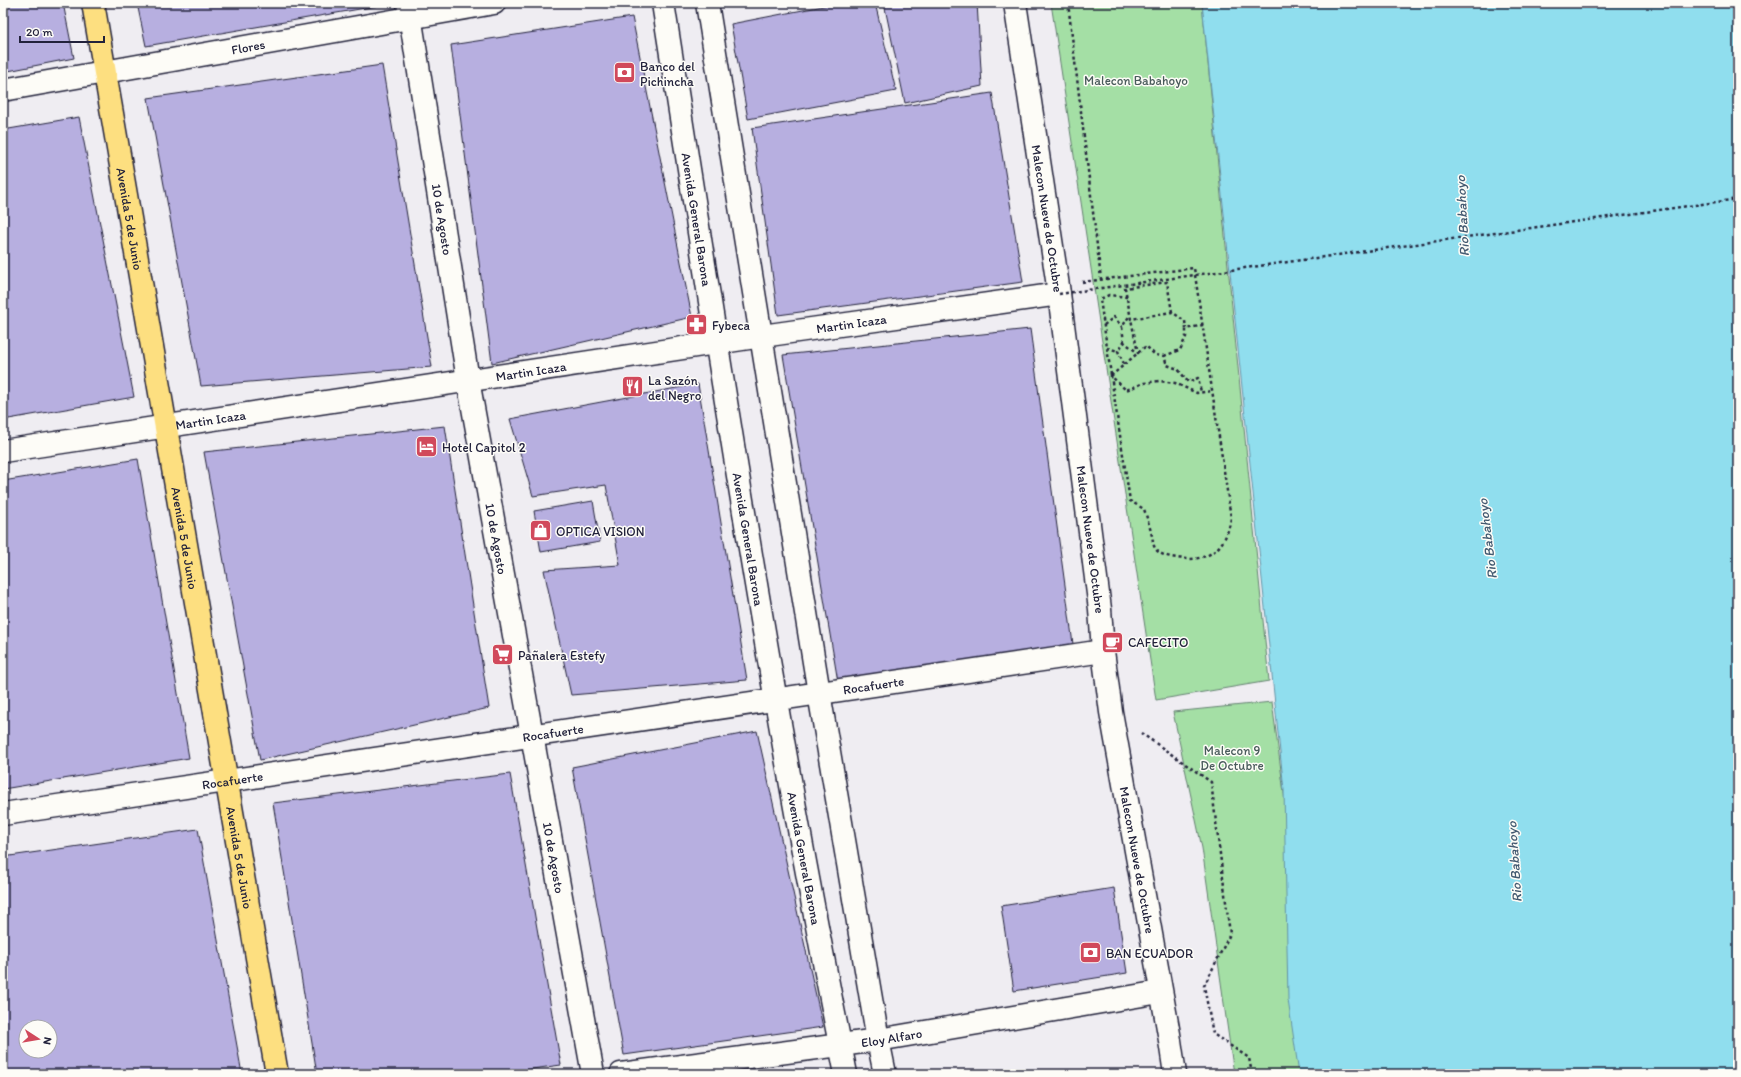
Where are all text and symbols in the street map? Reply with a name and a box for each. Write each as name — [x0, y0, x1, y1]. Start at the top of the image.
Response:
scale bar — [20, 18, 104, 44]
text: 20 m — [26, 25, 53, 39]
street label: Flores — [230, 37, 266, 57]
place label: Banco del Pichincha — [640, 59, 695, 89]
bank icon: Banco del Pichincha — [612, 60, 638, 86]
park label: Malecon Babahoyo — [1084, 73, 1188, 88]
street label: Malecon Nueve de Octubre — [1029, 144, 1066, 293]
street label: Avenida General Barona — [678, 152, 714, 288]
street label: Avenida 5 de Junio — [113, 166, 146, 272]
water label: Rio Babahoyo — [1452, 174, 1473, 257]
street label: 10 de Agosto — [429, 183, 455, 257]
street label: Martin Icaza — [815, 311, 888, 336]
pharmacy icon: Fybeca — [684, 312, 710, 338]
place label: Fybeca — [712, 318, 750, 333]
street label: Martin Icaza — [495, 359, 568, 384]
place label: La Sazón del Negro — [648, 373, 702, 403]
restaurant icon: La Sazón del Negro — [620, 374, 646, 400]
street label: Martin Icaza — [174, 407, 247, 433]
hotel icon: Hotel Capitol 2 — [413, 434, 439, 460]
place label: Hotel Capitol 2 — [442, 440, 526, 455]
street label: Malecon Nueve de Octubre — [1073, 465, 1107, 614]
street label: Avenida General Barona — [730, 471, 767, 607]
street label: Avenida 5 de Junio — [168, 486, 201, 591]
water label: Rio Babahoyo — [1474, 497, 1501, 580]
street label: 10 de Agosto — [482, 502, 510, 576]
shop icon: OPTICA VISION — [527, 518, 553, 544]
place label: OPTICA VISION — [556, 524, 644, 539]
cafe icon: CAFECITO — [1099, 629, 1125, 655]
place label: CAFECITO — [1128, 635, 1189, 650]
supermarket icon: Pañalera Estefy — [489, 642, 515, 668]
place label: Pañalera Estefy — [518, 648, 605, 663]
street label: Rocafuerte — [842, 674, 905, 697]
street label: Rocafuerte — [522, 721, 585, 745]
park label: Malecon 9 De Octubre — [1200, 743, 1264, 773]
street label: Rocafuerte — [201, 769, 264, 792]
street label: Malecon Nueve de Octubre — [1117, 785, 1158, 935]
street label: Avenida General Barona — [784, 791, 824, 927]
street label: Avenida 5 de Junio — [223, 805, 256, 910]
water label: Rio Babahoyo — [1503, 820, 1526, 903]
street label: 10 de Agosto — [540, 821, 567, 895]
bank icon: BAN ECUADOR — [1077, 940, 1103, 966]
place label: BAN ECUADOR — [1106, 946, 1193, 961]
north arrow — [18, 1019, 58, 1059]
street label: Eloy Alfaro — [860, 1026, 924, 1050]
text: N — [40, 1036, 54, 1046]

